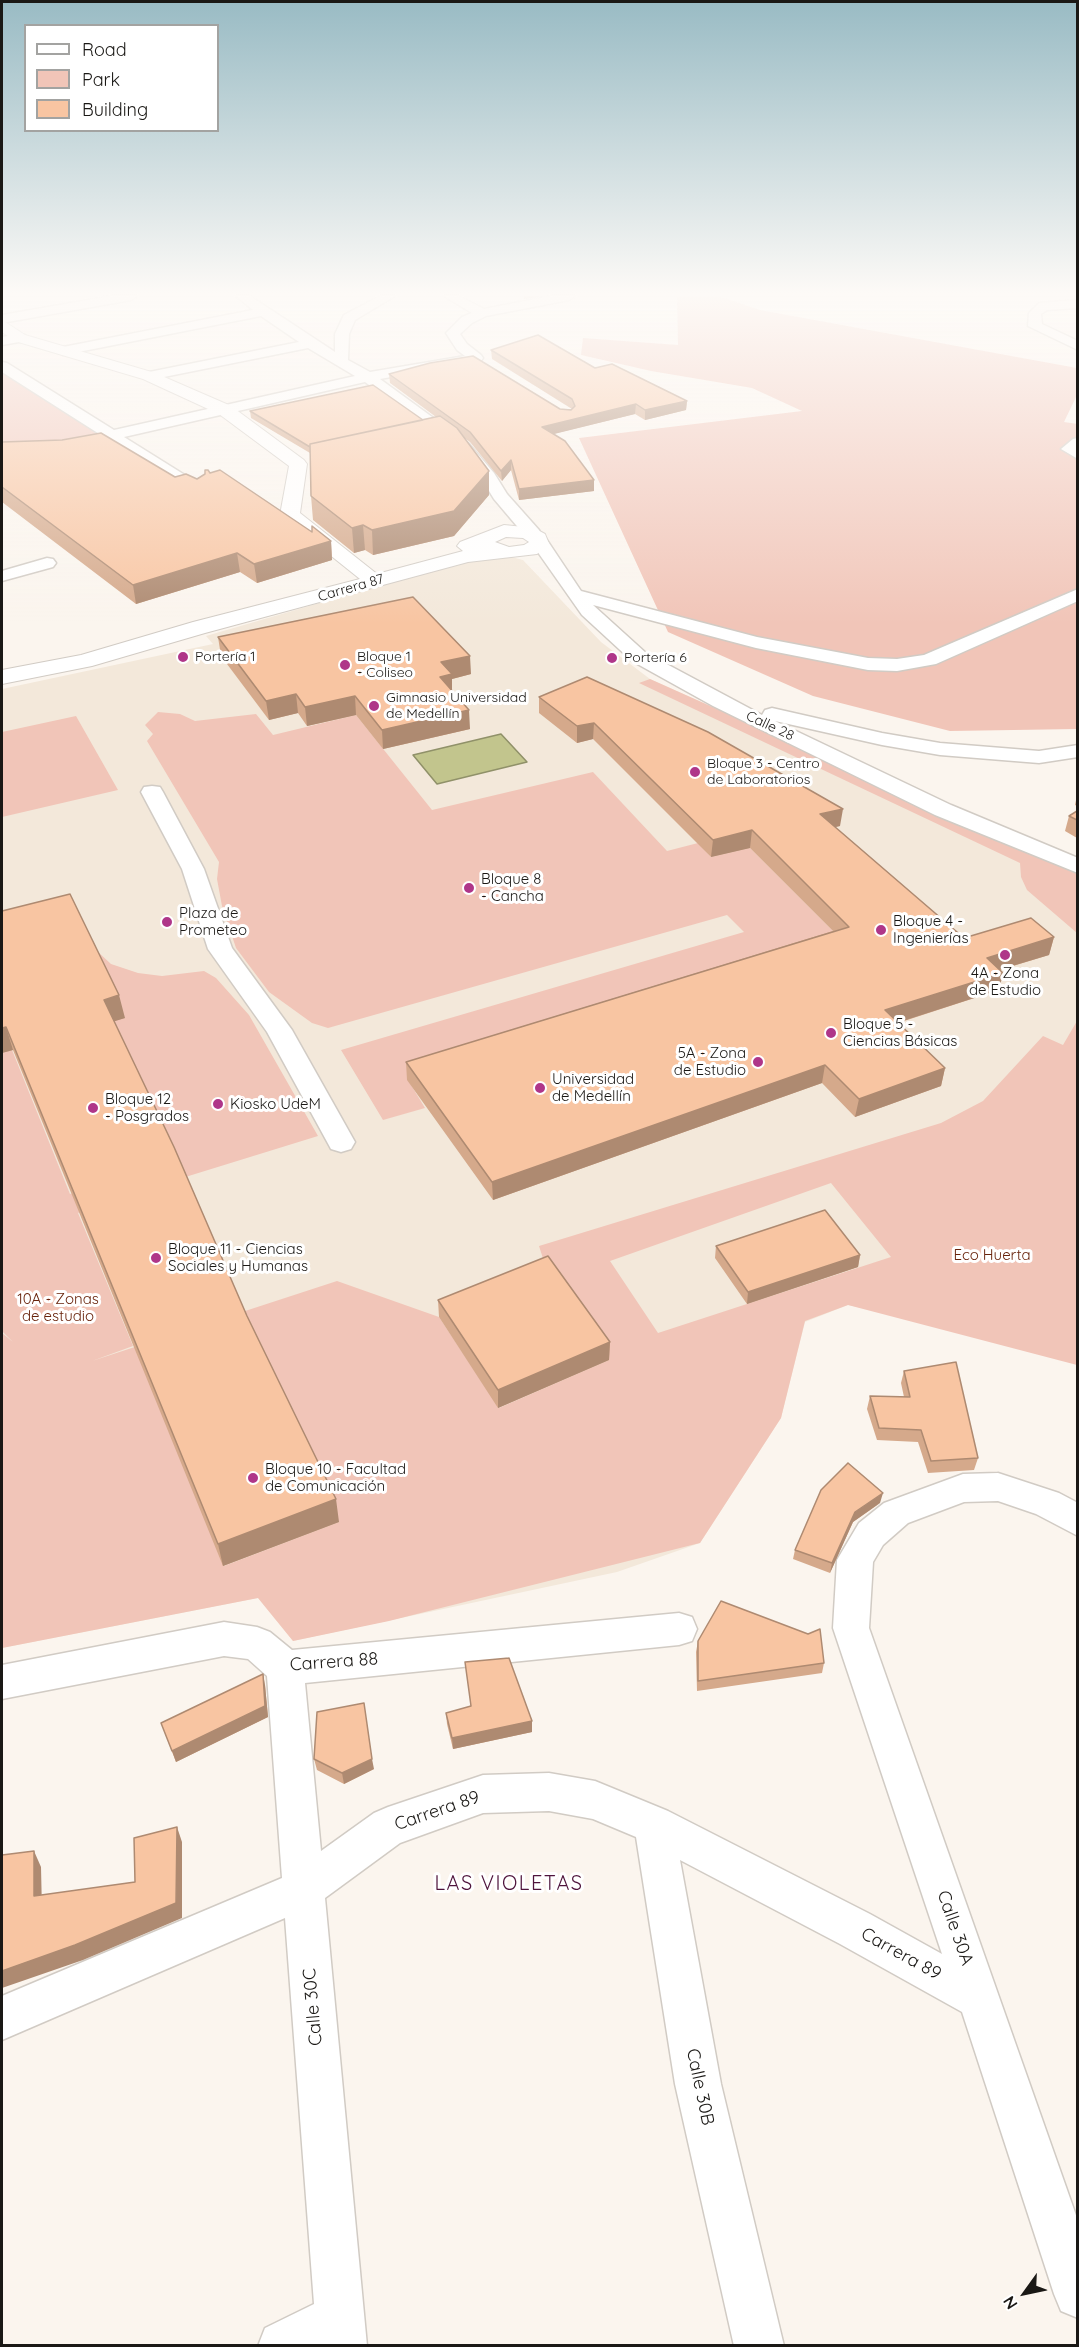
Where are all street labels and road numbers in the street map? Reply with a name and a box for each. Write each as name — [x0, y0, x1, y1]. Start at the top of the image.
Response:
street label: Carrera 87 — [316, 571, 386, 605]
street label: Calle 28 — [743, 708, 797, 744]
street label: Carrera 88 — [289, 1648, 379, 1676]
street label: Carrera 89 — [392, 1786, 482, 1836]
street label: Calle 30A — [932, 1888, 978, 1968]
street label: Carrera 89 — [857, 1923, 945, 1985]
street label: Calle 30C — [299, 1967, 327, 2047]
street label: Calle 30B — [681, 2047, 719, 2127]

